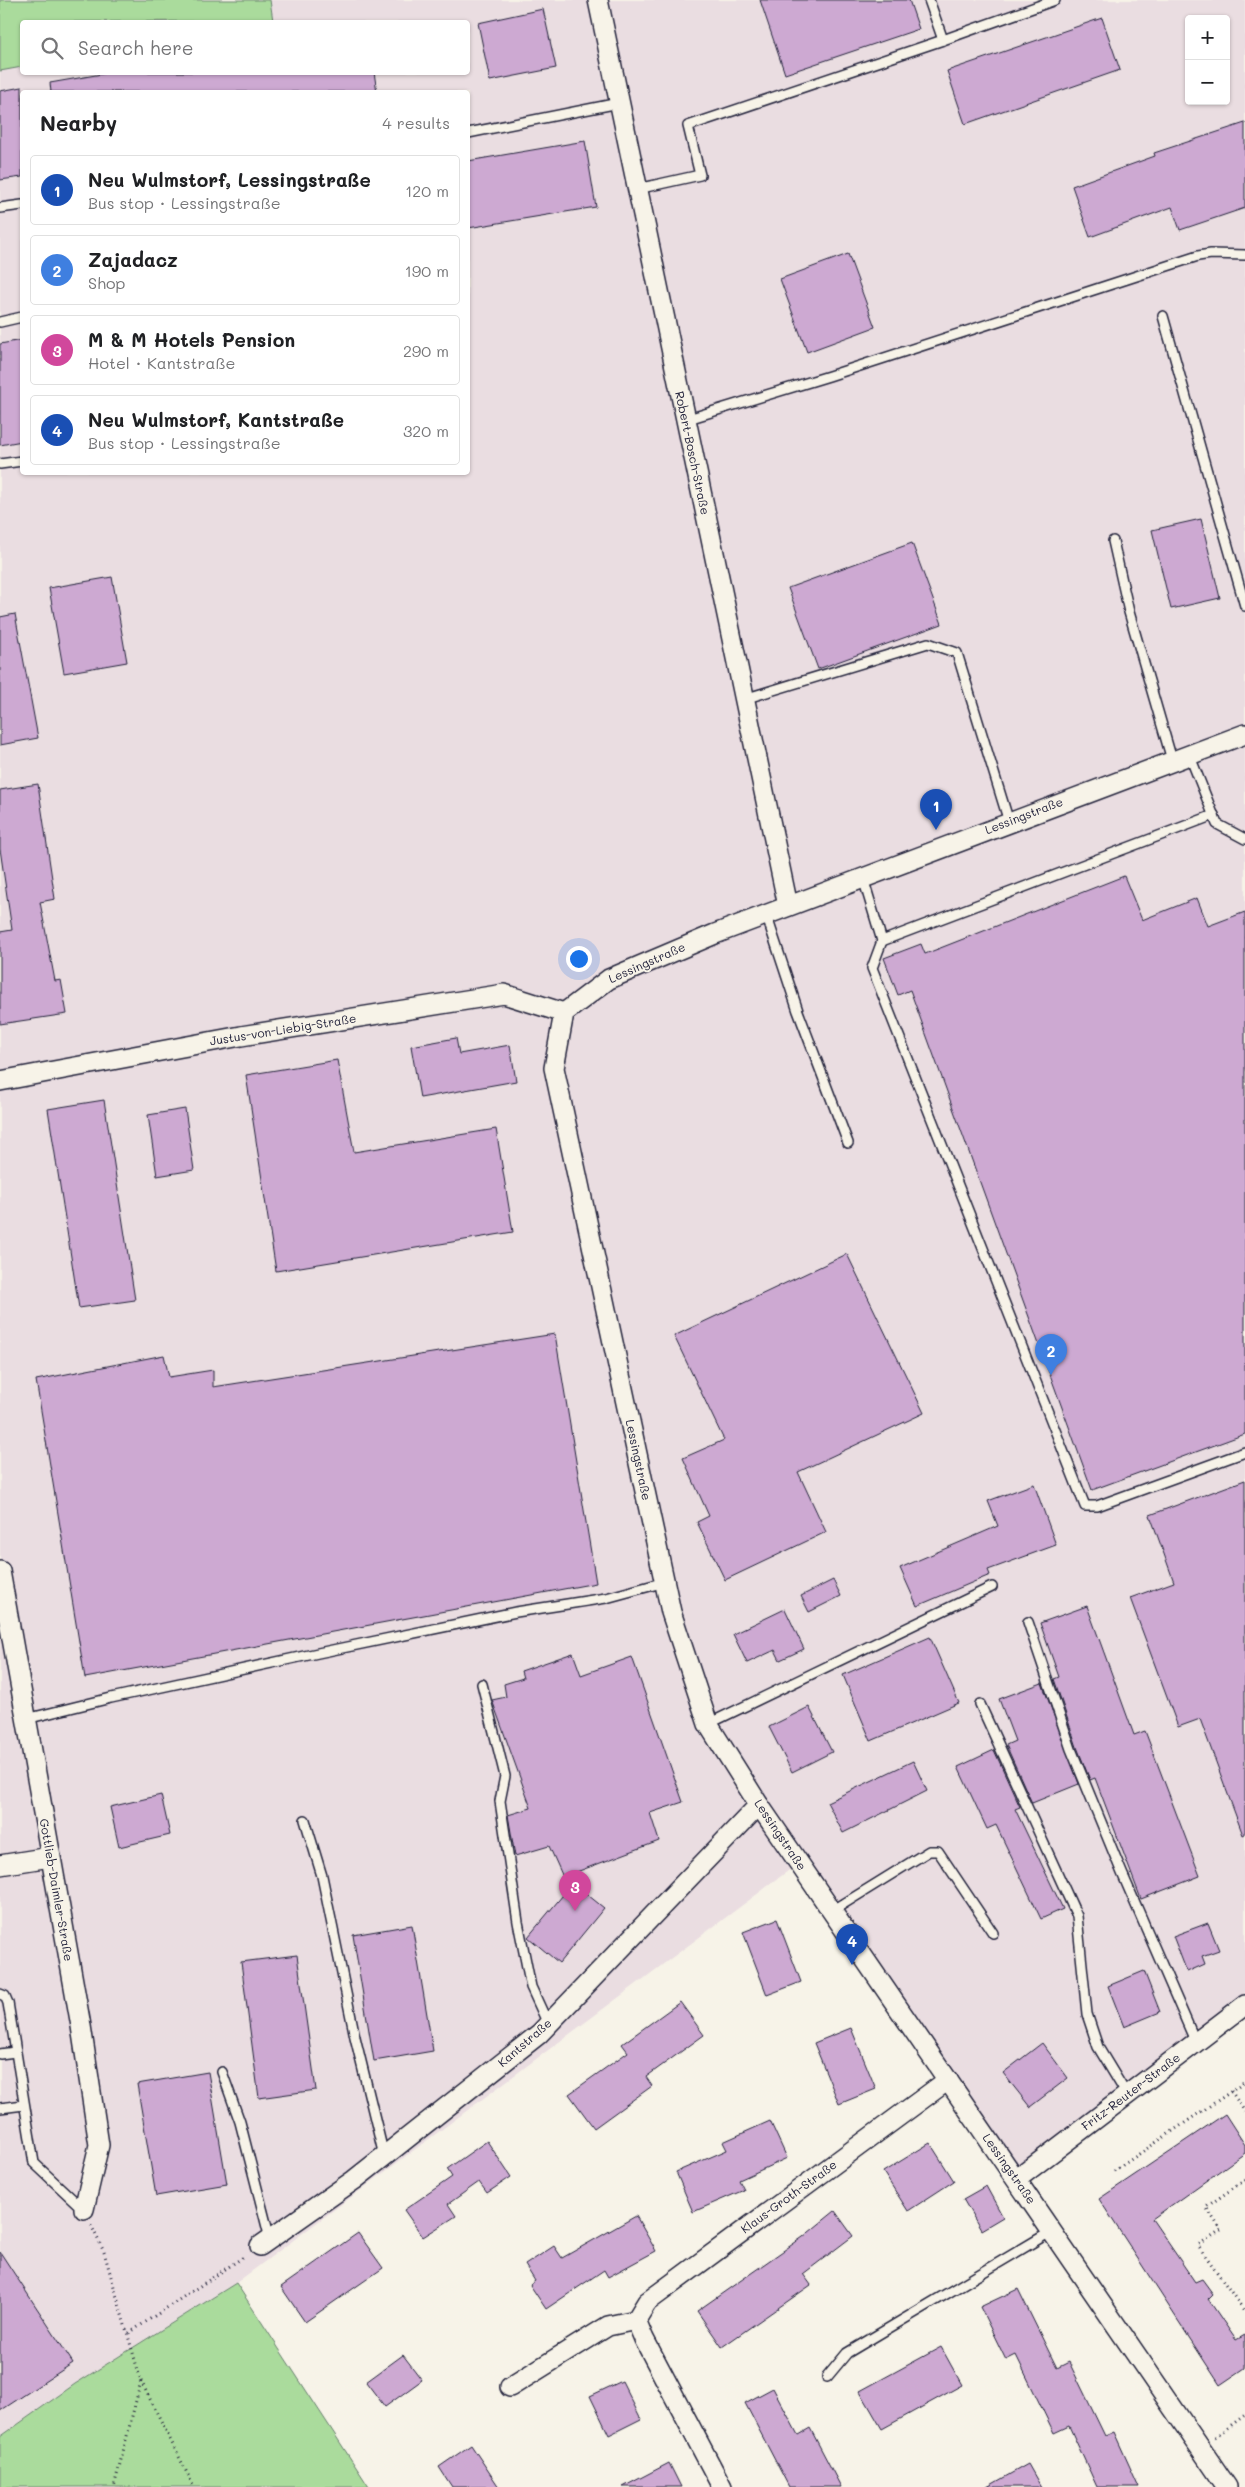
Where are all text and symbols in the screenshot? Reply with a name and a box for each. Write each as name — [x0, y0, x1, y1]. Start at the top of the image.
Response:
map controls — [1185, 15, 1230, 105]
button: + — [1185, 15, 1230, 60]
search box — [20, 20, 470, 75]
icon: search — [38, 34, 66, 62]
text: Search here — [78, 35, 194, 60]
button: − — [1185, 60, 1230, 105]
text: Nearby — [40, 109, 117, 136]
text: 4 results — [382, 112, 450, 133]
text: Neu Wulmstorf, Lessingstraße — [88, 167, 371, 192]
text: 1 — [53, 180, 61, 201]
text: 120 m — [405, 180, 449, 201]
text: Bus stop · Lessingstraße — [88, 192, 281, 213]
text: Zajadacz — [88, 247, 178, 272]
text: 2 — [53, 260, 61, 281]
text: 190 m — [405, 260, 449, 281]
text: Shop — [88, 272, 125, 293]
text: M & M Hotels Pension — [88, 327, 295, 352]
text: 3 — [52, 340, 62, 361]
text: 290 m — [403, 340, 449, 361]
text: Hotel · Kantstraße — [88, 352, 236, 373]
street label: Robert-Bosch-Straße — [672, 389, 714, 516]
text: Neu Wulmstorf, Kantstraße — [88, 407, 344, 432]
text: 4 — [52, 420, 62, 441]
text: 320 m — [403, 420, 449, 441]
text: Bus stop · Lessingstraße — [88, 432, 281, 453]
pin: 1 — [920, 789, 952, 830]
street label: Lessingstraße — [982, 793, 1065, 837]
street label: Lessingstraße — [606, 938, 687, 986]
your location — [566, 946, 592, 972]
street label: Justus-von-Liebig-Straße — [208, 1010, 357, 1049]
pin: 2 — [1035, 1334, 1067, 1375]
street label: Lessingstraße — [623, 1418, 655, 1502]
street label: Lessingstraße — [751, 1796, 810, 1873]
street label: Gottlieb-Daimler-Straße — [37, 1817, 77, 1962]
pin: 3 — [559, 1870, 591, 1911]
pin: 4 — [836, 1924, 868, 1965]
street label: Kantstraße — [494, 2014, 555, 2070]
street label: Fritz-Reuter-Straße — [1078, 2049, 1183, 2134]
street label: Lessingstraße — [980, 2130, 1040, 2207]
street label: Klaus-Groth-Straße — [737, 2156, 840, 2236]

